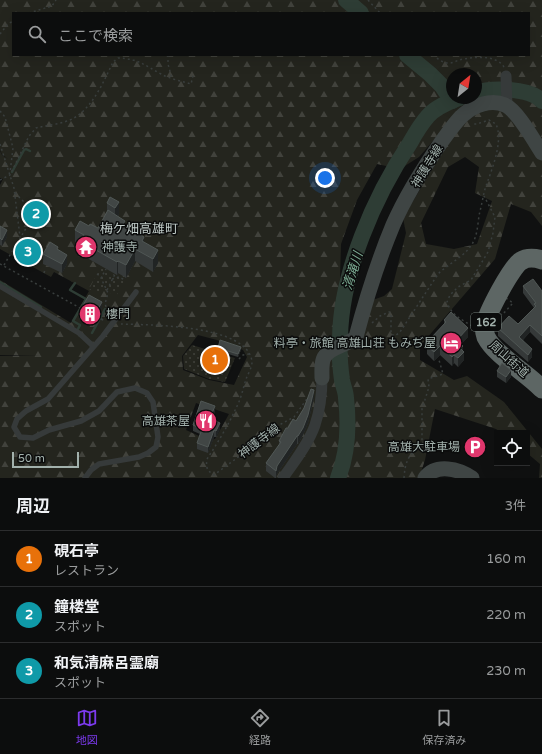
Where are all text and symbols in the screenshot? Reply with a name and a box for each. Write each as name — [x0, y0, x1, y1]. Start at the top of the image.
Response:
search box — [12, 12, 530, 56]
icon: search — [26, 23, 48, 45]
text: ここで検索 — [58, 27, 133, 45]
north arrow — [446, 68, 482, 104]
street label: 神護寺線 — [408, 142, 446, 190]
your location — [315, 168, 335, 188]
pin: 2 — [23, 199, 49, 229]
district label: 梅ケ畑高雄町 — [100, 221, 178, 237]
temple icon: 神護寺 — [73, 234, 99, 260]
pin: 3 — [15, 237, 41, 267]
place label: 神護寺 — [102, 240, 138, 254]
water label: 清滝川 — [340, 248, 367, 292]
building icon: 樓門 — [77, 301, 103, 327]
place label: 樓門 — [106, 307, 130, 321]
road number: 162 — [471, 313, 501, 331]
hotel icon: 料亭・旅館 高雄山荘 もみぢ屋 — [438, 330, 464, 356]
place label: 料亭・旅館 高雄山荘 もみぢ屋 — [274, 336, 436, 350]
street label: 周山街道 — [486, 338, 532, 380]
pin: 1 — [202, 345, 228, 375]
restaurant icon: 高雄茶屋 — [193, 408, 219, 434]
place label: 高雄茶屋 — [142, 414, 190, 428]
street label: 神護寺線 — [236, 421, 282, 461]
map controls — [494, 430, 530, 466]
button: locate — [494, 430, 530, 466]
parking icon: 高雄大駐車場 — [462, 434, 488, 460]
place label: 高雄大駐車場 — [388, 440, 460, 454]
scale bar — [12, 450, 79, 469]
text: 50 m — [18, 452, 45, 465]
text: 周辺 — [16, 496, 50, 517]
text: 3件 — [505, 498, 526, 514]
text: 硯石亭 — [54, 542, 99, 560]
text: 1 — [25, 551, 33, 567]
text: 160 m — [486, 551, 526, 567]
text: レストラン — [54, 563, 119, 579]
text: 鐘楼堂 — [54, 598, 99, 616]
text: 2 — [25, 607, 33, 623]
text: 220 m — [486, 607, 526, 623]
text: スポット — [54, 619, 106, 635]
text: 和気清麻呂霊廟 — [54, 654, 159, 672]
text: 3 — [25, 663, 33, 679]
text: 230 m — [486, 663, 526, 679]
text: スポット — [54, 675, 106, 691]
tab: 地図 — [76, 707, 98, 747]
tab: 経路 — [249, 707, 271, 747]
tab: 保存済み — [422, 707, 466, 747]

